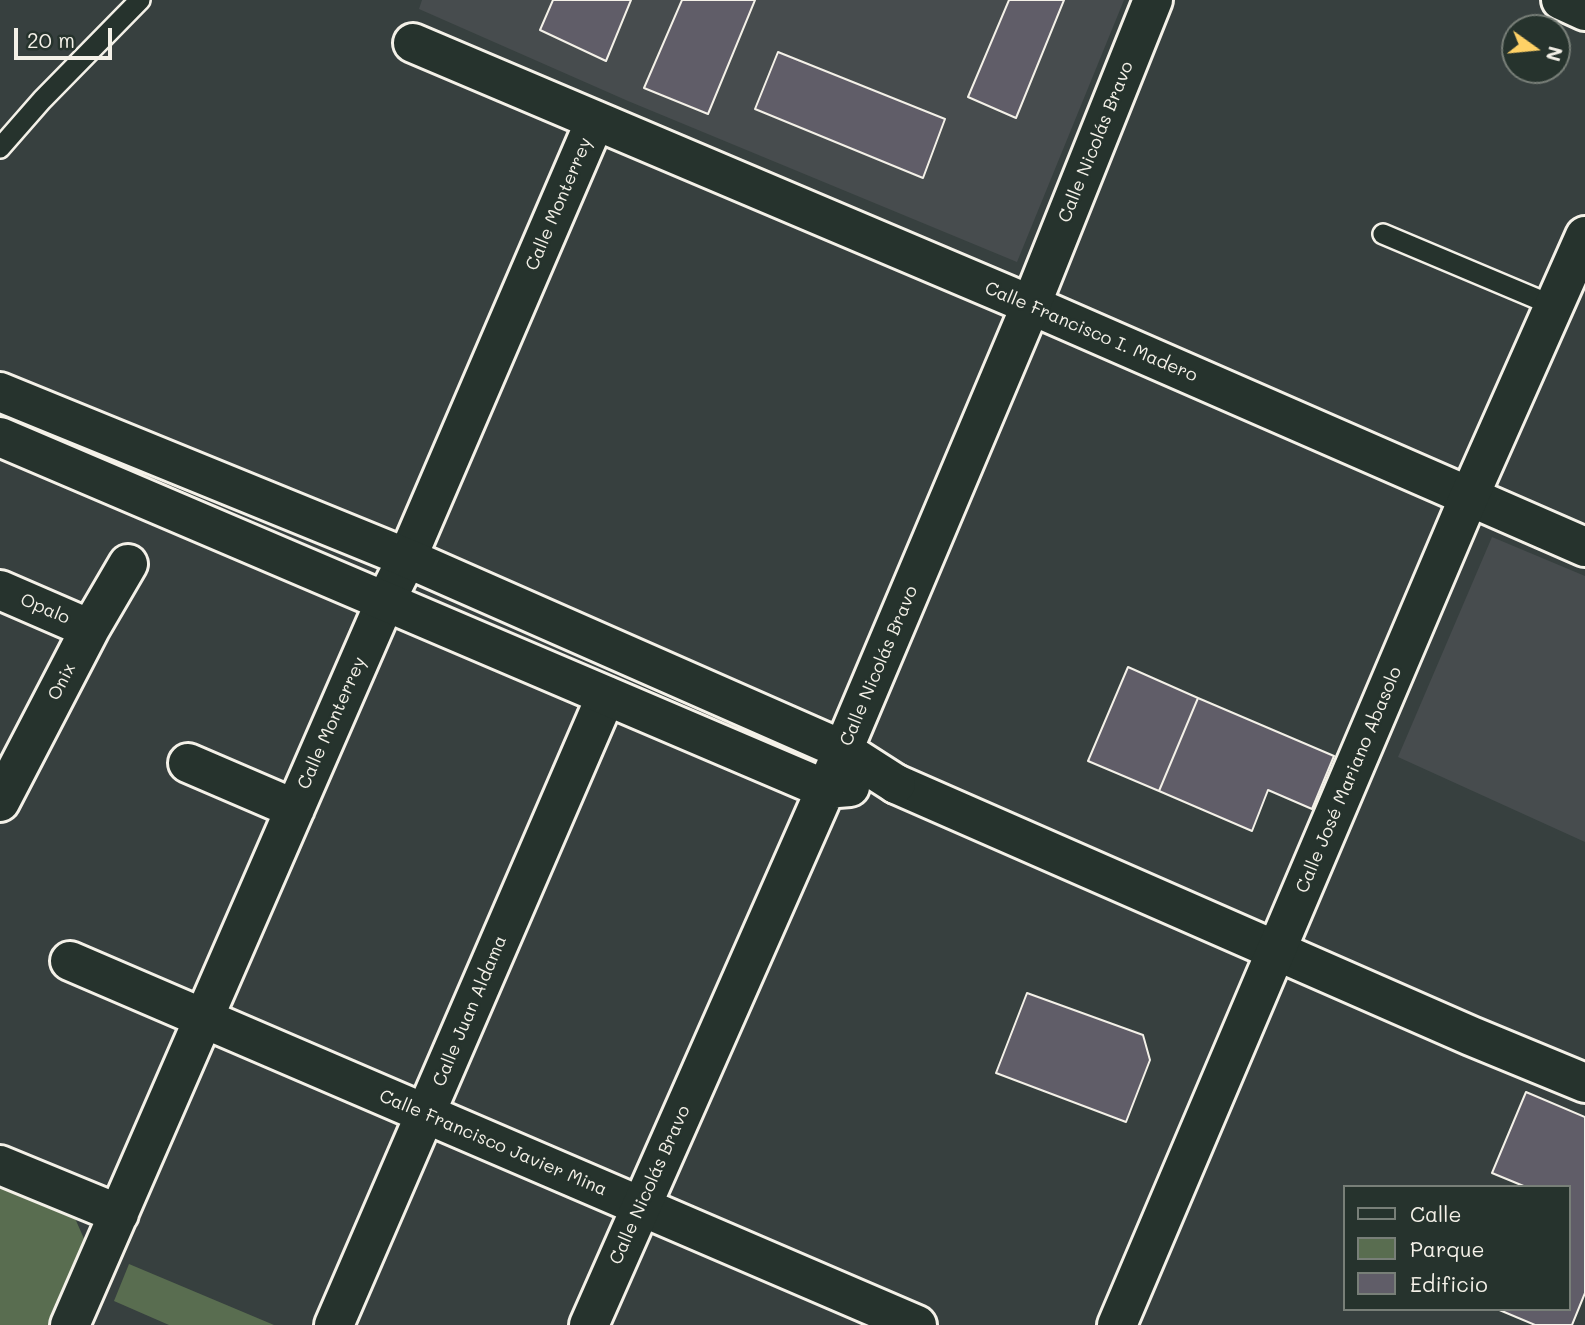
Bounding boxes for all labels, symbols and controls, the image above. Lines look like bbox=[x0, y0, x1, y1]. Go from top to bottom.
scale bar bbox=[18, 14, 116, 58]
north arrow bbox=[1501, 14, 1571, 84]
text: 20 m bbox=[27, 26, 75, 53]
text: N bbox=[1541, 44, 1569, 64]
street label: Calle Nicolás Bravo bbox=[1054, 58, 1138, 226]
street label: Calle Monterrey bbox=[521, 134, 597, 274]
street label: Calle Francisco I. Madero bbox=[981, 277, 1201, 387]
street label: Calle Nicolás Bravo bbox=[835, 583, 923, 749]
street label: Opalo bbox=[17, 589, 73, 629]
street label: Calle Monterrey bbox=[293, 653, 371, 793]
street label: Onix bbox=[44, 660, 80, 704]
street label: Calle José Mariano Abasolo bbox=[1291, 664, 1407, 896]
street label: Calle Juan Aldama bbox=[428, 932, 512, 1090]
street label: Calle Francisco Javier Mina bbox=[376, 1085, 610, 1201]
street label: Calle Nicolás Bravo bbox=[605, 1102, 695, 1268]
legend bbox=[1344, 1185, 1571, 1311]
text: Calle bbox=[1410, 1200, 1462, 1227]
text: Parque bbox=[1410, 1235, 1484, 1262]
text: Edificio bbox=[1410, 1270, 1488, 1297]

